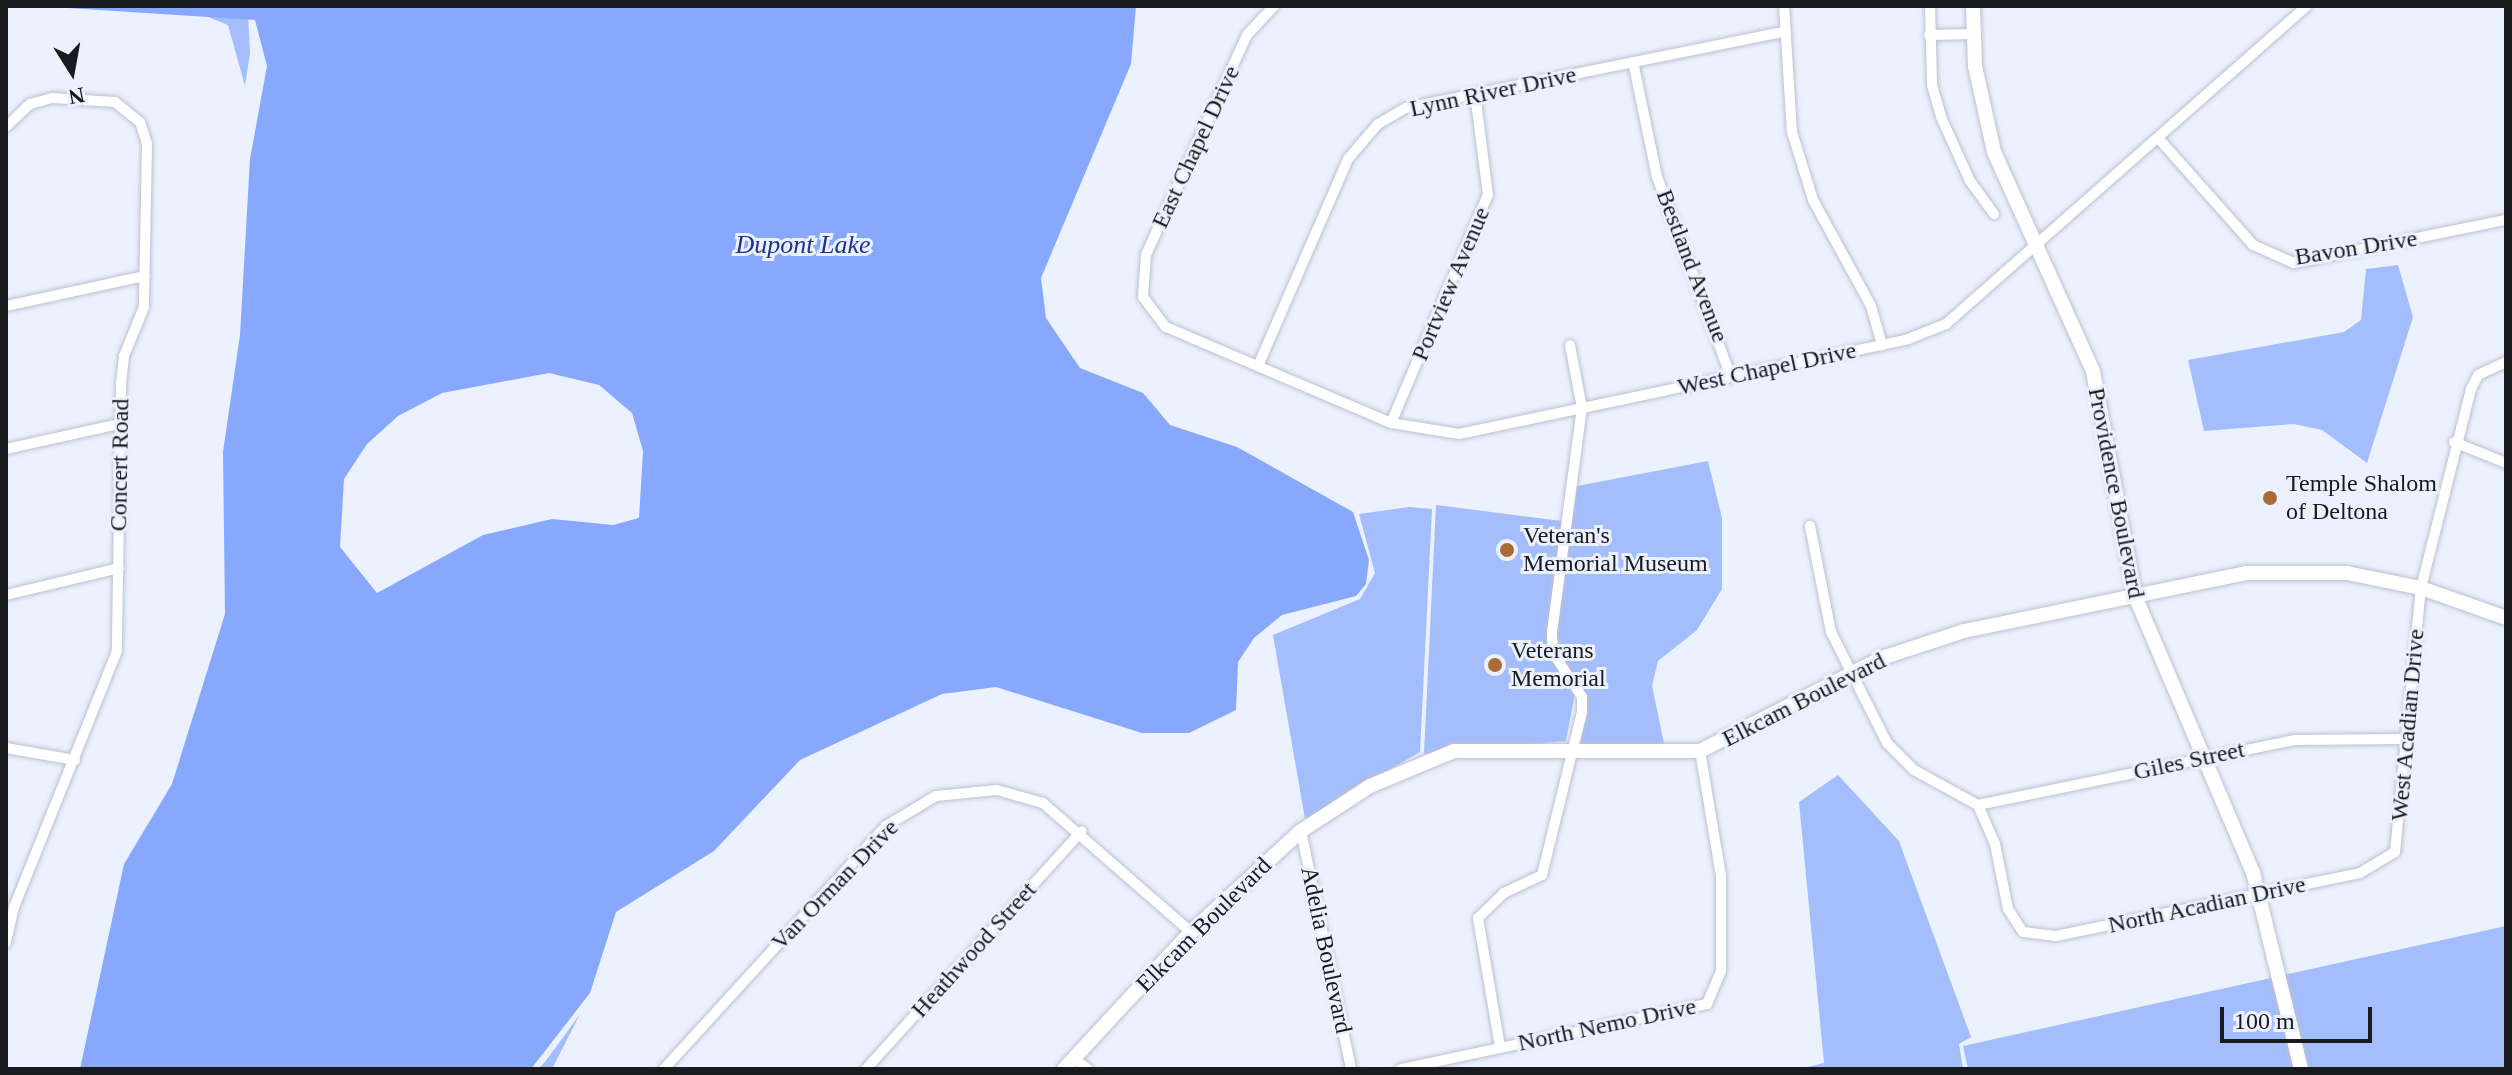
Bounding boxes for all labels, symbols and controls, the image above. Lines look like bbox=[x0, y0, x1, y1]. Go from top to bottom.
north arrow bbox=[32, 32, 112, 112]
street label: Lynn River Drive bbox=[1407, 60, 1579, 124]
street label: East Chapel Drive bbox=[1146, 61, 1246, 233]
text: N bbox=[66, 82, 87, 110]
street label: Bestland Avenue bbox=[1649, 185, 1735, 347]
street label: Portview Avenue bbox=[1405, 202, 1497, 366]
street label: Bavon Drive bbox=[2293, 224, 2419, 272]
water label: Dupont Lake bbox=[735, 229, 871, 261]
street label: West Chapel Drive bbox=[1675, 336, 1859, 402]
street label: Providence Boulevard bbox=[2081, 385, 2151, 601]
street label: Concert Road bbox=[104, 398, 136, 532]
place label: Temple Shalom of Deltona bbox=[2286, 470, 2437, 526]
marker: Temple Shalom of Deltona bbox=[2261, 489, 2279, 507]
place label: Veteran's Memorial Museum bbox=[1523, 522, 1708, 578]
marker: Veteran's Memorial Museum bbox=[1498, 541, 1516, 559]
street label: West Acadian Drive bbox=[2385, 627, 2431, 823]
place label: Veterans Memorial bbox=[1511, 637, 1606, 693]
street label: Elkcam Boulevard bbox=[1718, 646, 1890, 754]
marker: Veterans Memorial bbox=[1486, 656, 1504, 674]
street label: Giles Street bbox=[2131, 735, 2247, 787]
street label: Van Orman Drive bbox=[765, 814, 905, 956]
street label: Elkcam Boulevard bbox=[1130, 851, 1278, 999]
street label: Adelia Boulevard bbox=[1294, 864, 1358, 1036]
street label: North Acadian Drive bbox=[2105, 870, 2309, 940]
street label: Heathwood Street bbox=[906, 876, 1042, 1024]
scale bar bbox=[2224, 991, 2376, 1041]
street label: North Nemo Drive bbox=[1515, 992, 1699, 1058]
text: 100 m bbox=[2234, 1008, 2295, 1034]

